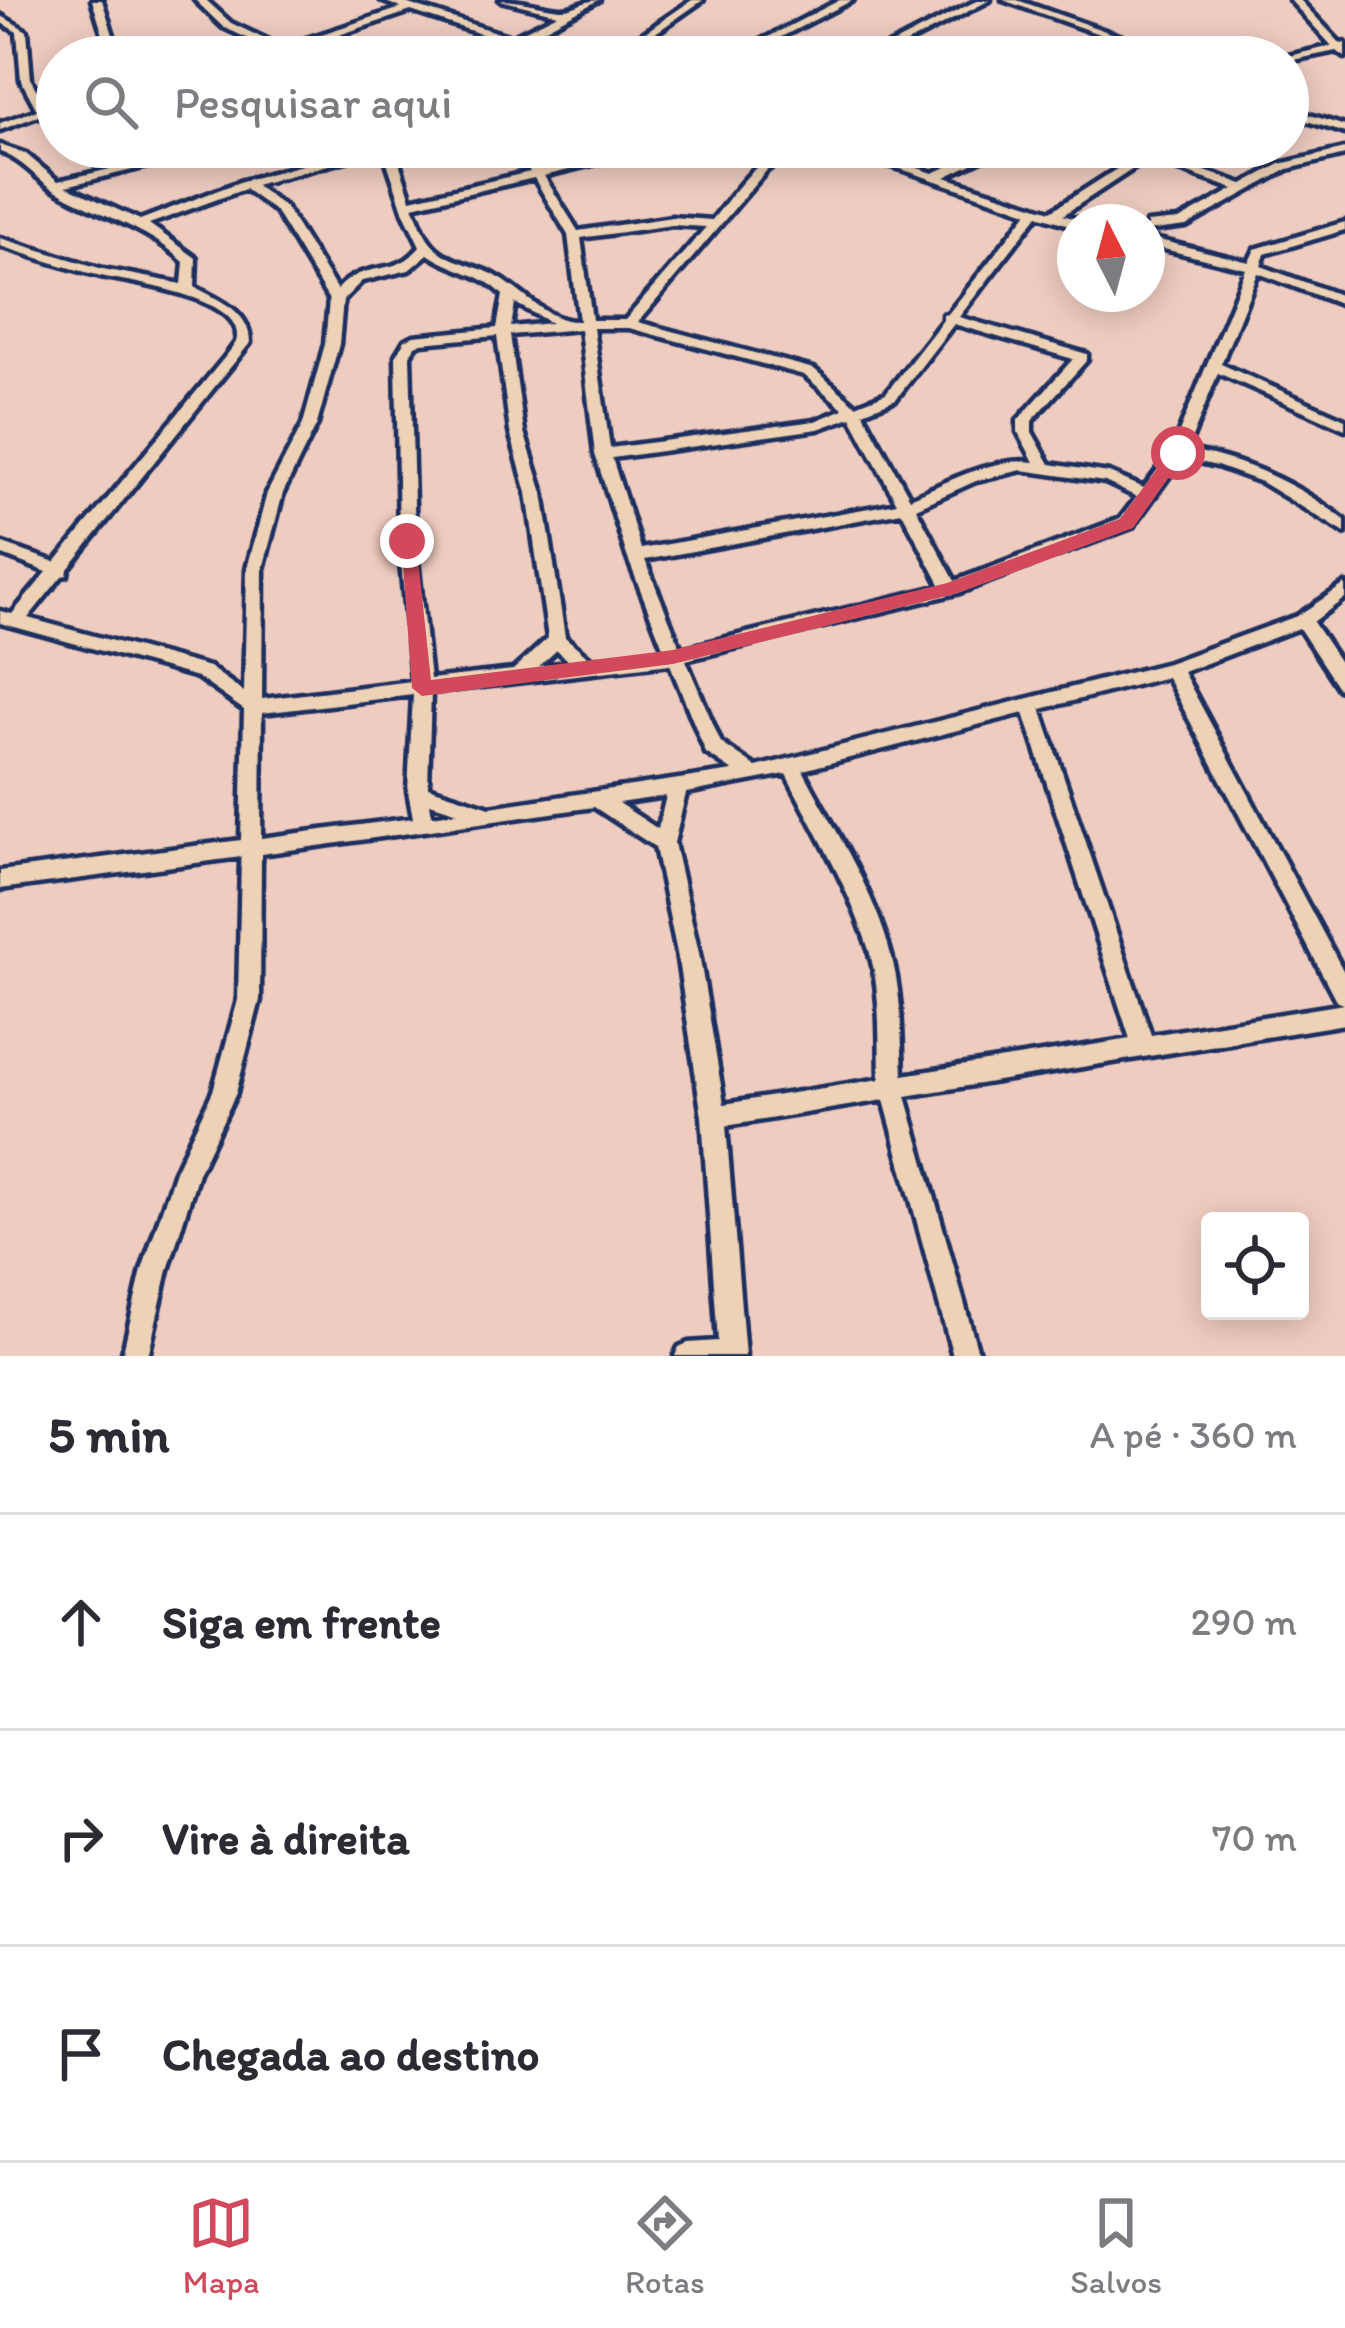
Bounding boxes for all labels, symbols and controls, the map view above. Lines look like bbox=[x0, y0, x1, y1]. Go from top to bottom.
search box bbox=[36, 36, 1309, 168]
icon: search bbox=[78, 69, 144, 135]
text: Pesquisar aqui bbox=[174, 75, 452, 129]
north arrow bbox=[1057, 204, 1165, 312]
route start bbox=[1151, 426, 1205, 480]
route end bbox=[380, 514, 434, 568]
map controls bbox=[1201, 1212, 1309, 1320]
button: locate bbox=[1201, 1212, 1309, 1320]
text: 5 min bbox=[48, 1404, 169, 1465]
text: A pé · 360 m bbox=[1090, 1411, 1297, 1458]
icon: ahead bbox=[48, 1589, 114, 1655]
text: Siga em frente bbox=[162, 1595, 441, 1649]
text: 290 m bbox=[1190, 1598, 1297, 1645]
icon: right bbox=[48, 1805, 114, 1871]
text: Vire à direita bbox=[162, 1811, 410, 1865]
text: 70 m bbox=[1212, 1814, 1297, 1861]
icon: arrive bbox=[48, 2021, 114, 2087]
text: Chegada ao destino bbox=[162, 2027, 539, 2081]
tab: Mapa bbox=[183, 2190, 260, 2301]
tab: Rotas bbox=[625, 2190, 705, 2301]
tab: Salvos bbox=[1070, 2190, 1162, 2301]

